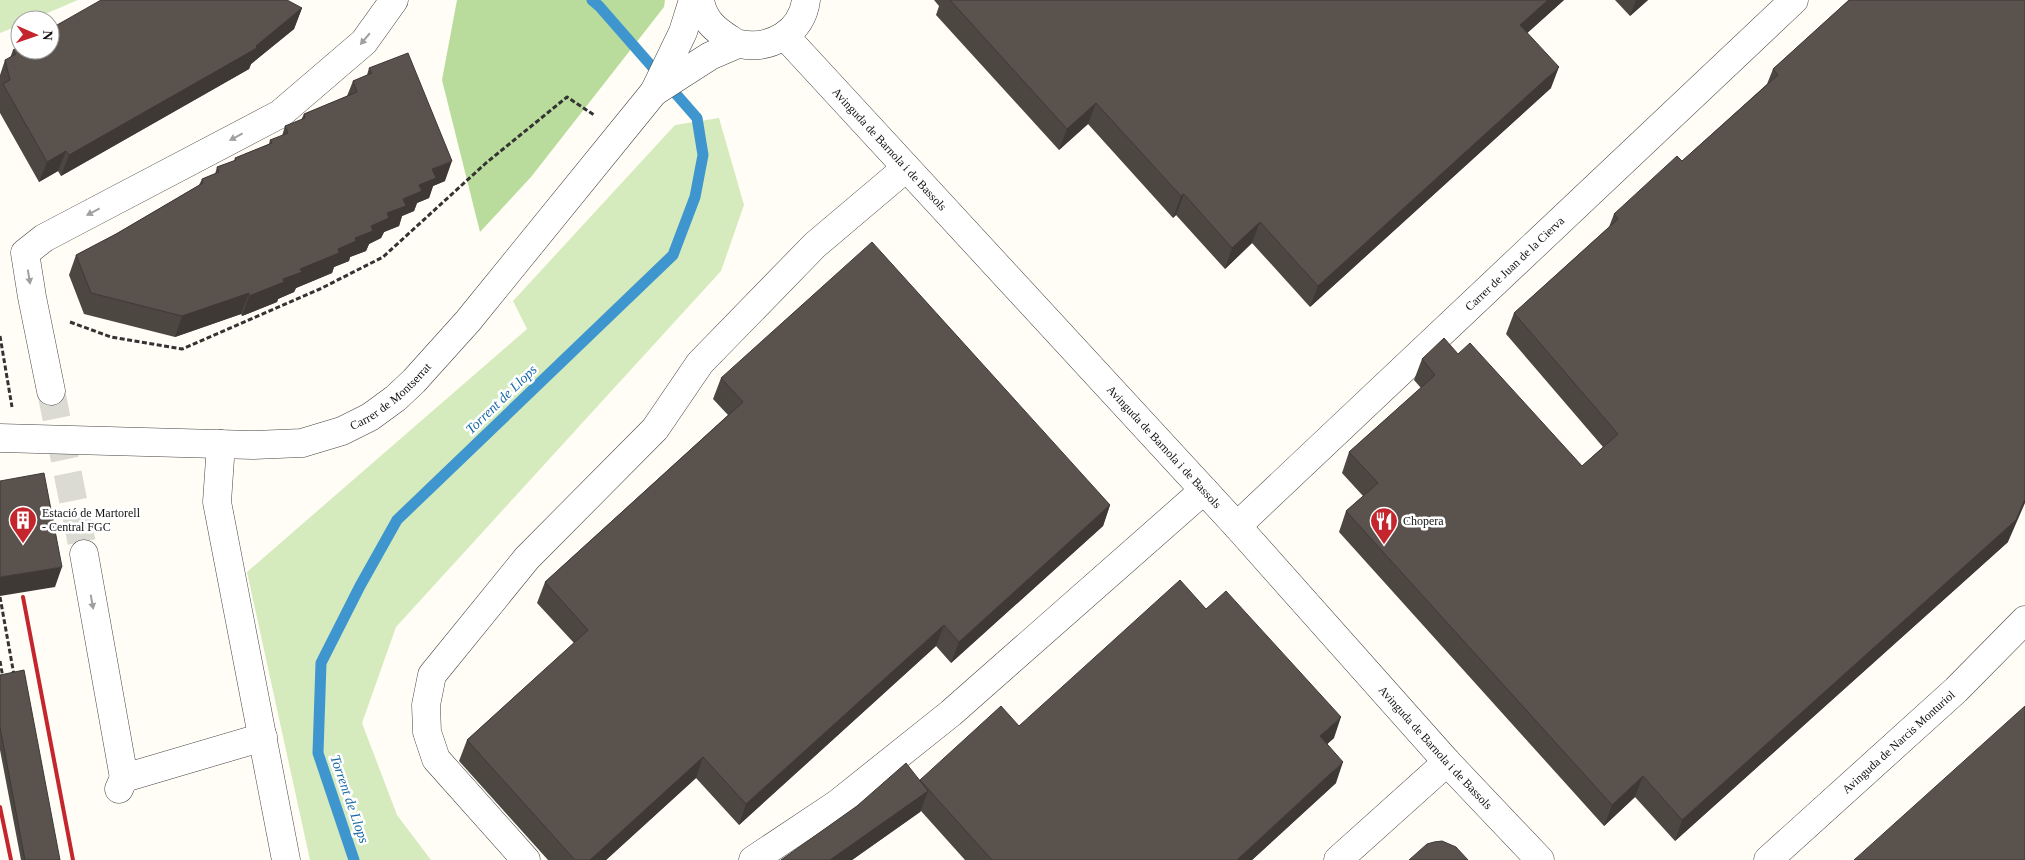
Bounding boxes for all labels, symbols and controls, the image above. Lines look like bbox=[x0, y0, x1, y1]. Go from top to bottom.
north arrow bbox=[10, 10, 60, 60]
text: N bbox=[40, 30, 55, 41]
one-way arrow bbox=[360, 33, 371, 45]
street label: Avinguda de Barnola i de Bassols bbox=[829, 85, 950, 214]
one-way arrow bbox=[229, 133, 244, 141]
one-way arrow bbox=[85, 208, 100, 216]
street label: Carrer de Juan de la Cierva bbox=[1462, 213, 1568, 314]
one-way arrow bbox=[26, 270, 34, 286]
street label: Carrer de Montserrat bbox=[348, 359, 434, 433]
water label: Torrent de Llops bbox=[463, 362, 540, 437]
street label: Avinguda de Barnola i de Bassols bbox=[1104, 383, 1224, 511]
building icon: Estació de Martorell - Central FGC bbox=[8, 505, 38, 544]
place label: Estació de Martorell - Central FGC bbox=[42, 506, 141, 534]
restaurant icon: Chopera bbox=[1369, 506, 1399, 545]
place label: Chopera bbox=[1403, 514, 1444, 528]
one-way arrow bbox=[89, 595, 97, 611]
street label: Avinguda de Barnola i de Bassols bbox=[1376, 683, 1495, 812]
street label: Avinguda de Narcis Monturiol bbox=[1839, 687, 1958, 796]
water label: Torrent de Llops bbox=[327, 753, 372, 846]

